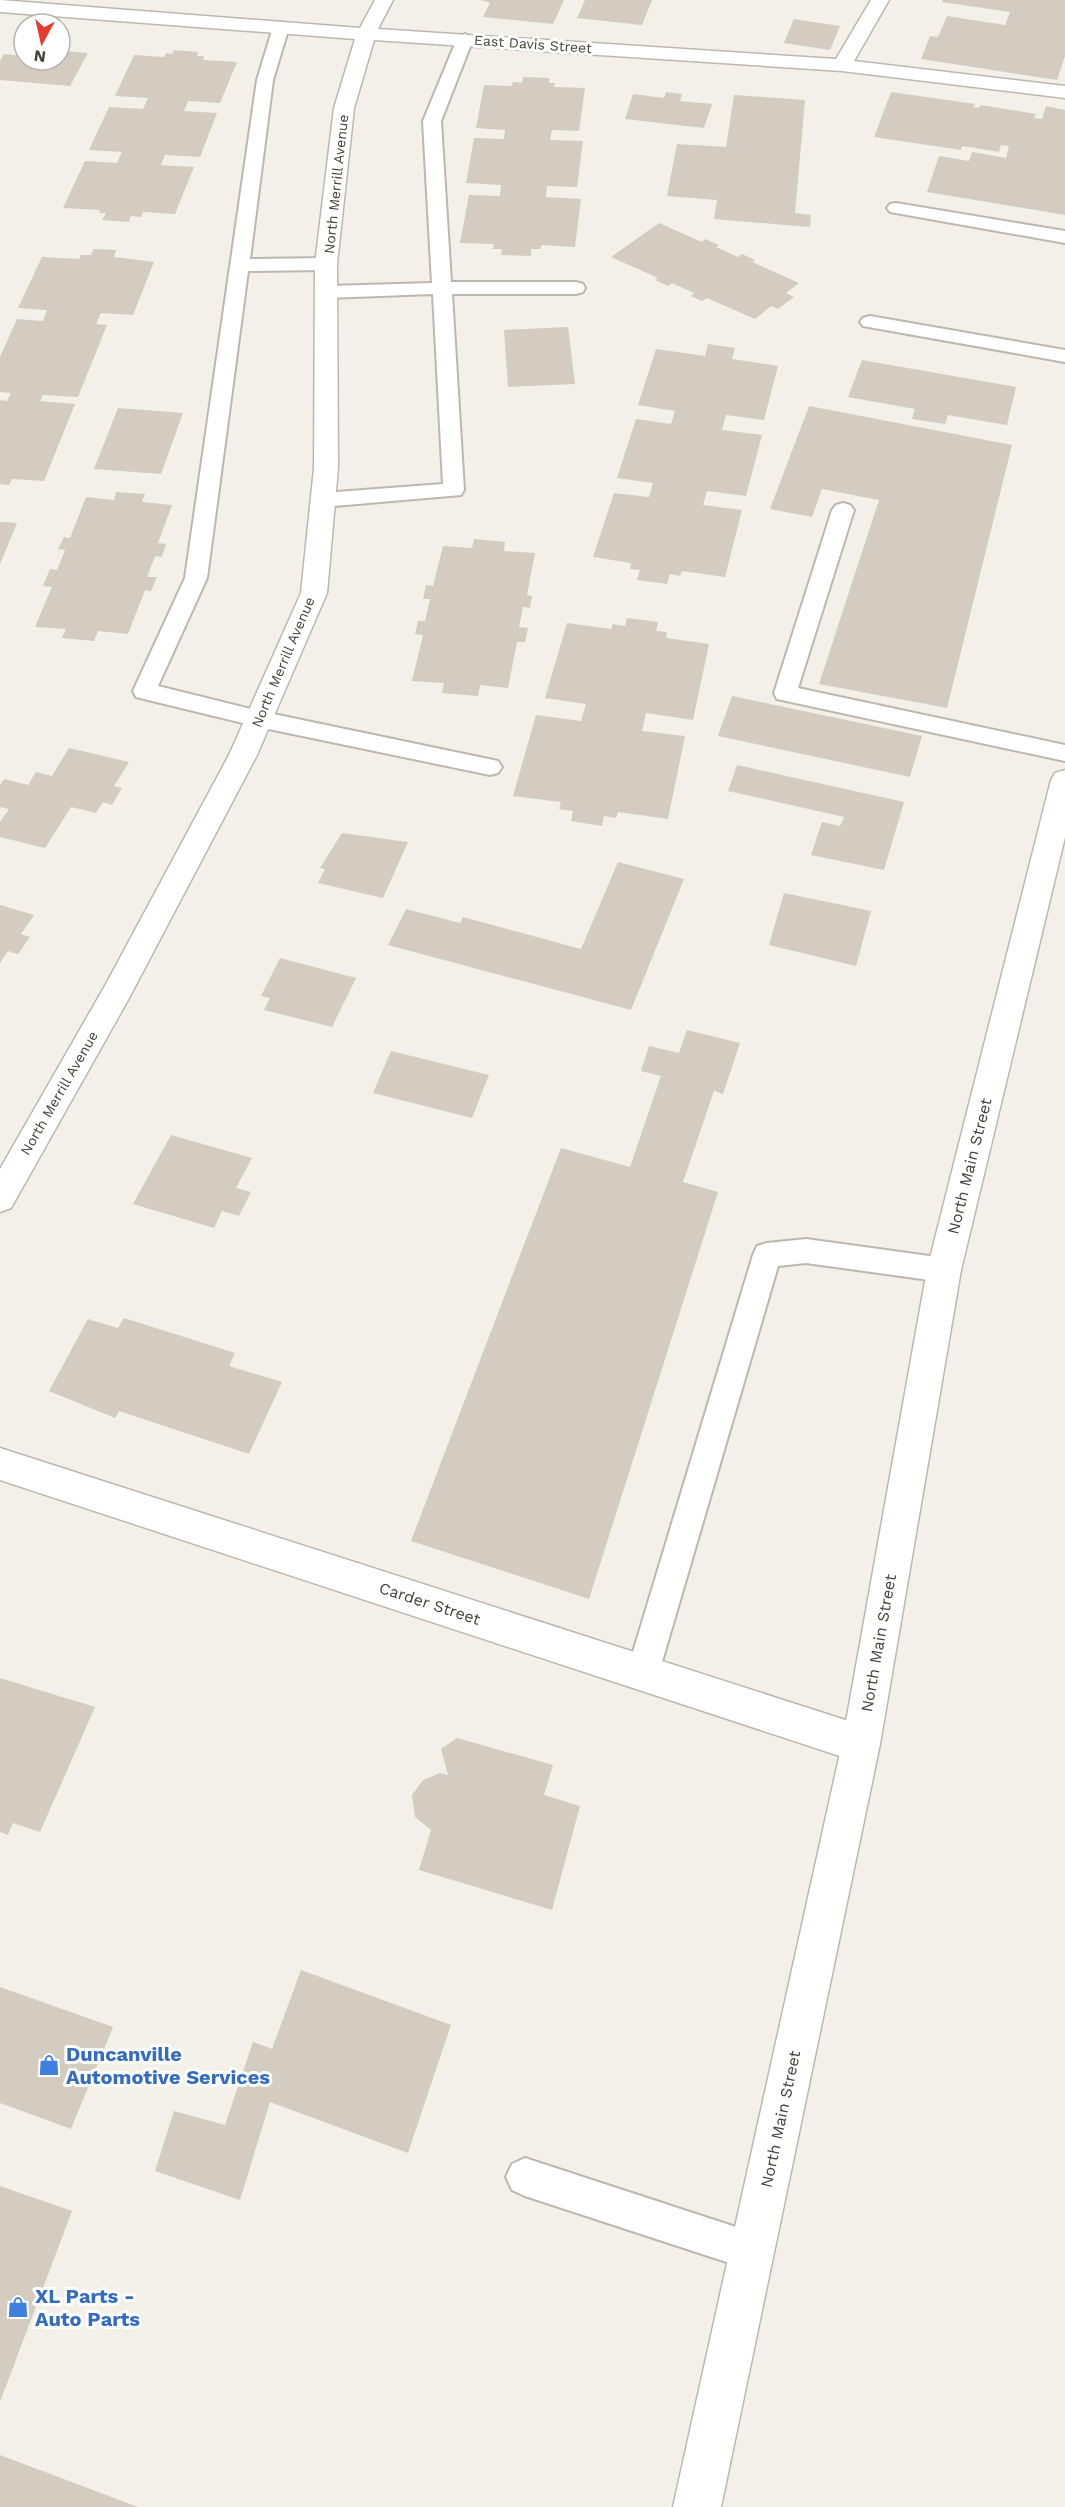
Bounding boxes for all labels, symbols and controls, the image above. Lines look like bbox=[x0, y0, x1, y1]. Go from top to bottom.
north arrow bbox=[12, 12, 72, 72]
street label: East Davis Street bbox=[474, 32, 593, 56]
text: N bbox=[33, 46, 47, 67]
street label: North Merrill Avenue bbox=[321, 114, 351, 254]
street label: North Merrill Avenue bbox=[248, 594, 318, 730]
street label: North Merrill Avenue bbox=[17, 1028, 101, 1158]
street label: North Main Street bbox=[943, 1096, 996, 1236]
street label: North Main Street bbox=[857, 1572, 900, 1714]
street label: Carder Street bbox=[377, 1578, 483, 1629]
place label: Duncanville Automotive Services bbox=[66, 2042, 270, 2089]
street label: North Main Street bbox=[757, 2049, 804, 2189]
shop icon: Duncanville Automotive Services bbox=[37, 2053, 61, 2077]
place label: XL Parts - Auto Parts bbox=[35, 2284, 140, 2331]
shop icon: XL Parts - Auto Parts bbox=[6, 2295, 30, 2319]

